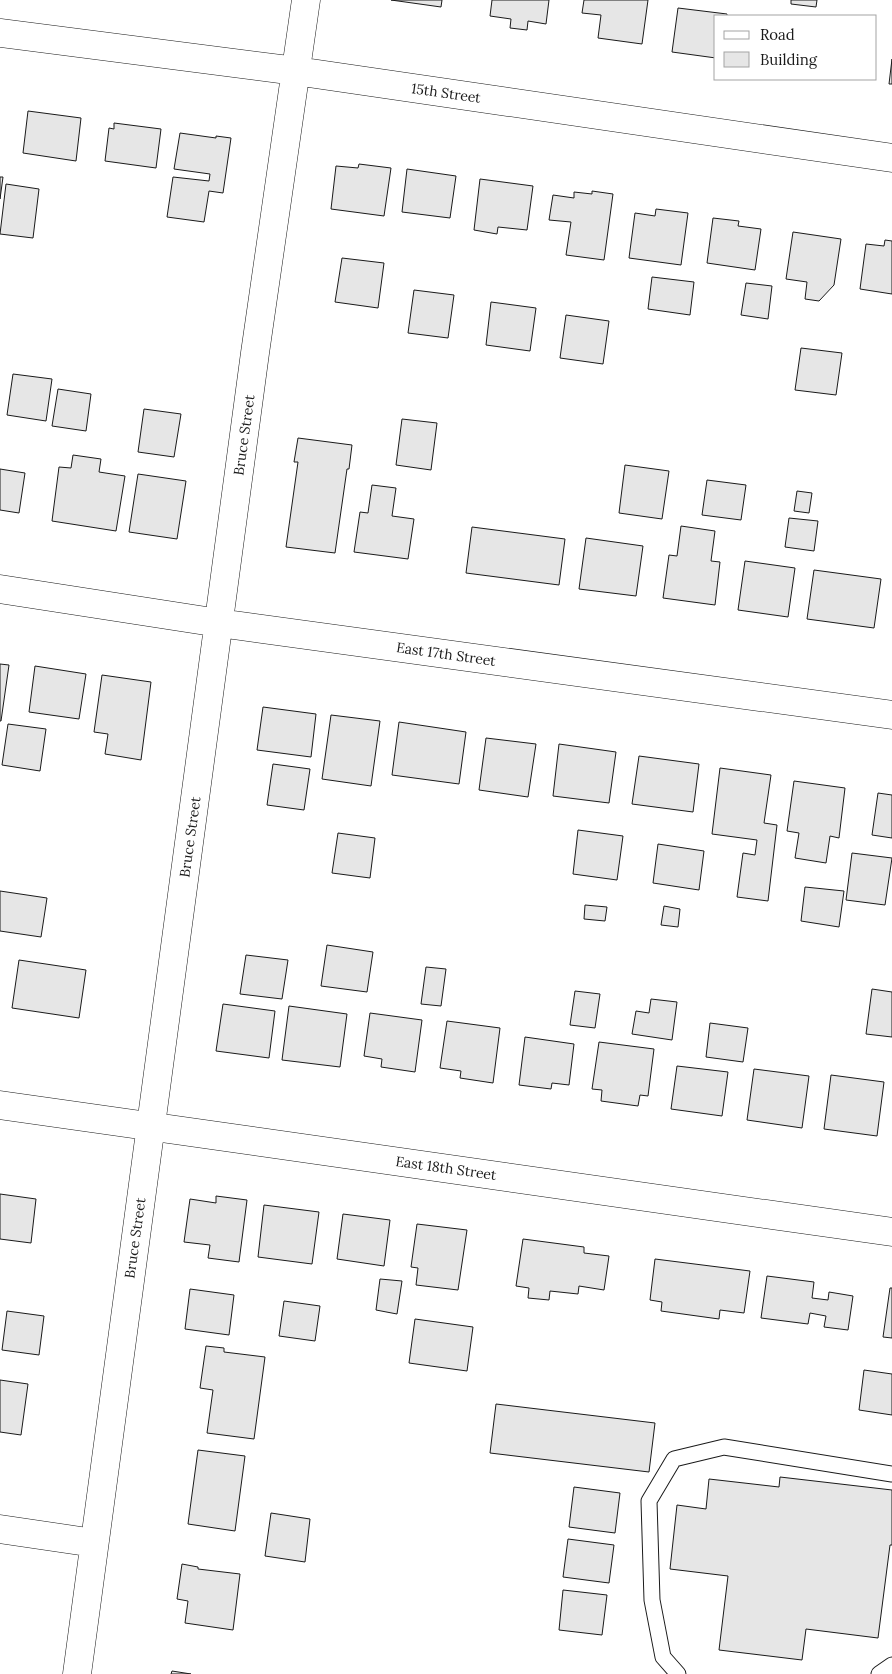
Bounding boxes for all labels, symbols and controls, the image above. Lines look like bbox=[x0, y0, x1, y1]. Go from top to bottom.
legend bbox=[714, 15, 877, 80]
text: Road bbox=[760, 25, 795, 44]
text: Building bbox=[760, 50, 818, 69]
street label: 15th Street bbox=[410, 79, 482, 107]
street label: Bruce Street bbox=[229, 393, 259, 477]
street label: East 17th Street bbox=[395, 638, 497, 670]
street label: Bruce Street bbox=[175, 795, 205, 879]
street label: East 18th Street bbox=[394, 1152, 498, 1184]
street label: Bruce Street bbox=[120, 1196, 150, 1280]

